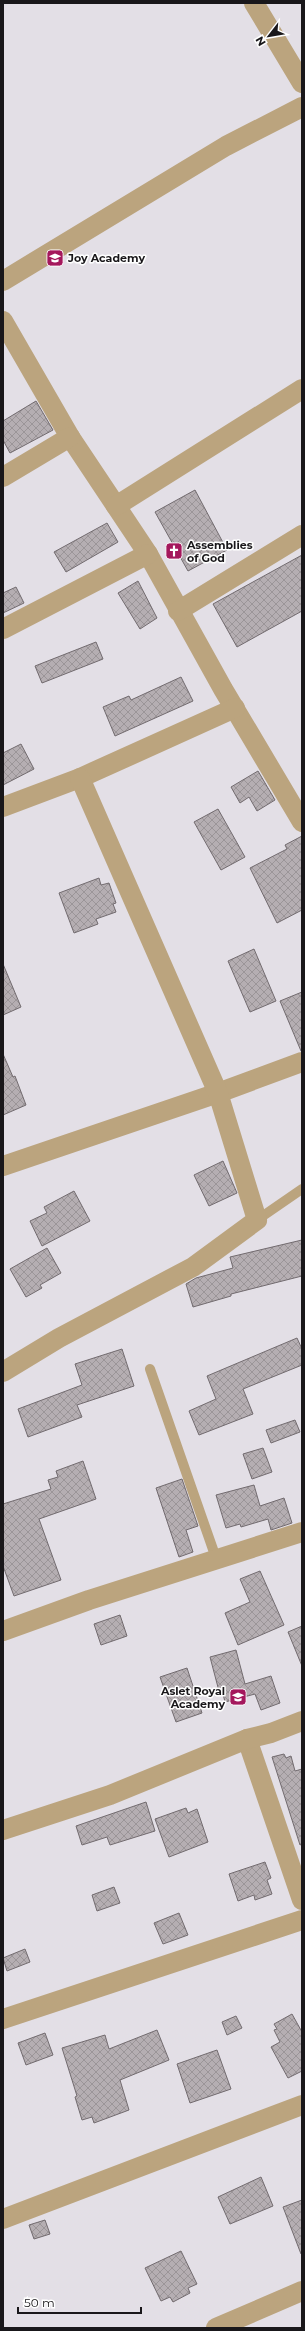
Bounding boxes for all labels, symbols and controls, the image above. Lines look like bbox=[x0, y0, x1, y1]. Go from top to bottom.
north arrow bbox=[249, 16, 289, 56]
text: N bbox=[252, 34, 269, 49]
school or university icon: Joy Academy bbox=[45, 248, 65, 268]
place label: Joy Academy bbox=[67, 251, 145, 265]
place label: Assemblies of God bbox=[186, 538, 253, 565]
church icon: Assemblies of God bbox=[164, 541, 184, 561]
place label: Aslet Royal Academy bbox=[160, 1684, 225, 1711]
school or university icon: Aslet Royal Academy bbox=[228, 1687, 248, 1707]
scale bar bbox=[18, 2289, 141, 2315]
text: 50 m bbox=[24, 2295, 55, 2310]

